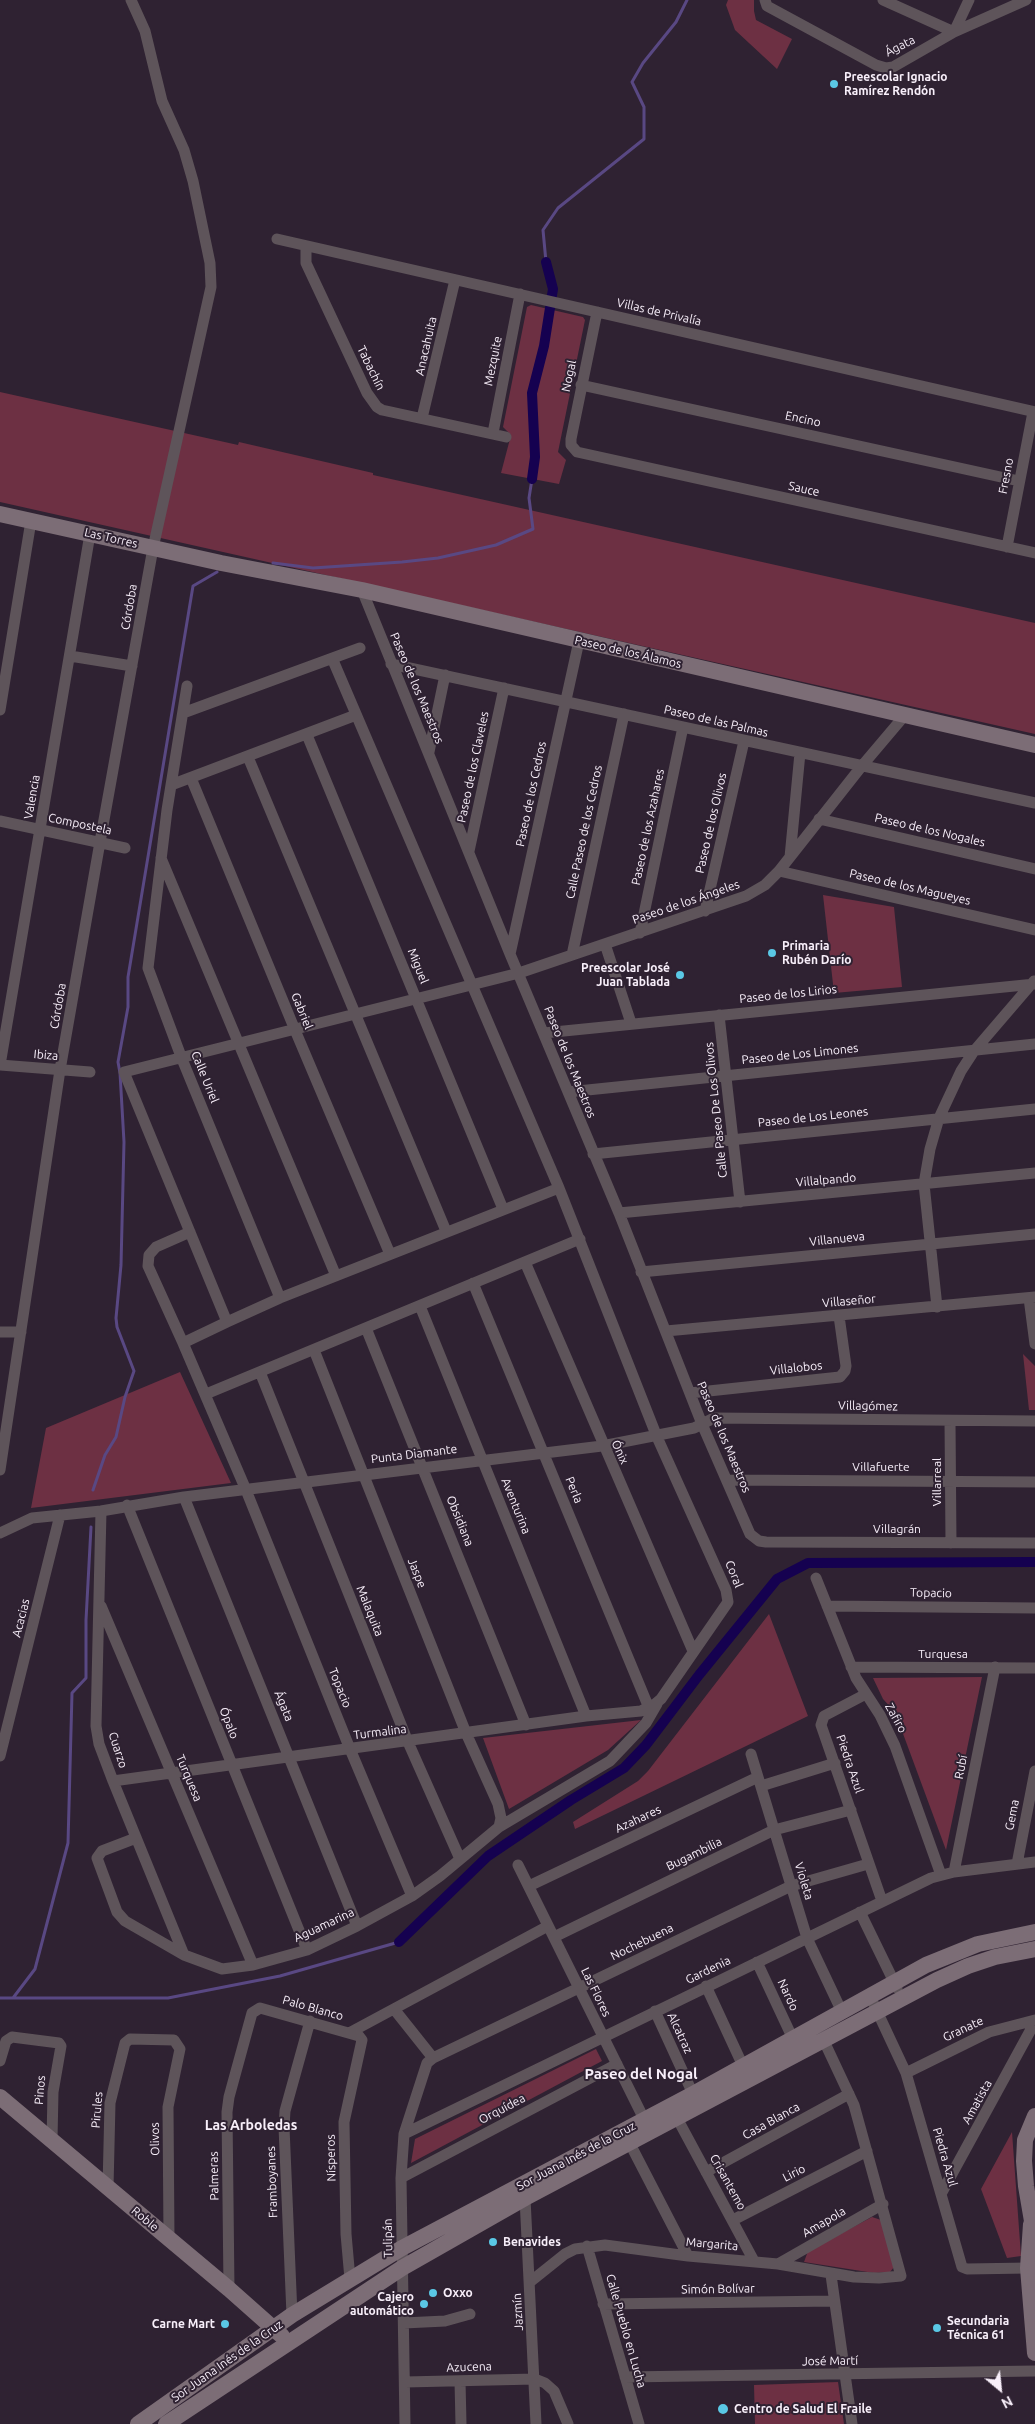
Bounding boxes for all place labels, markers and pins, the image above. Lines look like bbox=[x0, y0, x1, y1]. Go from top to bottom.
place label: Preescolar Ignacio Ramírez Rendón bbox=[844, 70, 948, 98]
marker: Preescolar Ignacio Ramírez Rendón bbox=[828, 78, 840, 90]
place label: Primaria Rubén Darío bbox=[782, 939, 852, 967]
marker: Primaria Rubén Darío bbox=[766, 947, 778, 959]
place label: Preescolar José Juan Tablada bbox=[581, 961, 670, 989]
marker: Preescolar José Juan Tablada bbox=[674, 969, 686, 981]
place label: Benavides bbox=[503, 2235, 561, 2249]
marker: Benavides bbox=[487, 2236, 499, 2248]
place label: Oxxo bbox=[443, 2286, 473, 2300]
marker: Oxxo bbox=[427, 2287, 439, 2299]
place label: Cajero automático bbox=[350, 2290, 414, 2318]
marker: Cajero automático bbox=[418, 2298, 430, 2310]
place label: Secundaria Técnica 61 bbox=[947, 2314, 1009, 2342]
place label: Carne Mart bbox=[152, 2317, 215, 2331]
marker: Carne Mart bbox=[219, 2318, 231, 2330]
marker: Secundaria Técnica 61 bbox=[931, 2322, 943, 2334]
marker: Centro de Salud El Fraile bbox=[716, 2402, 730, 2416]
place label: Centro de Salud El Fraile bbox=[734, 2402, 872, 2416]

